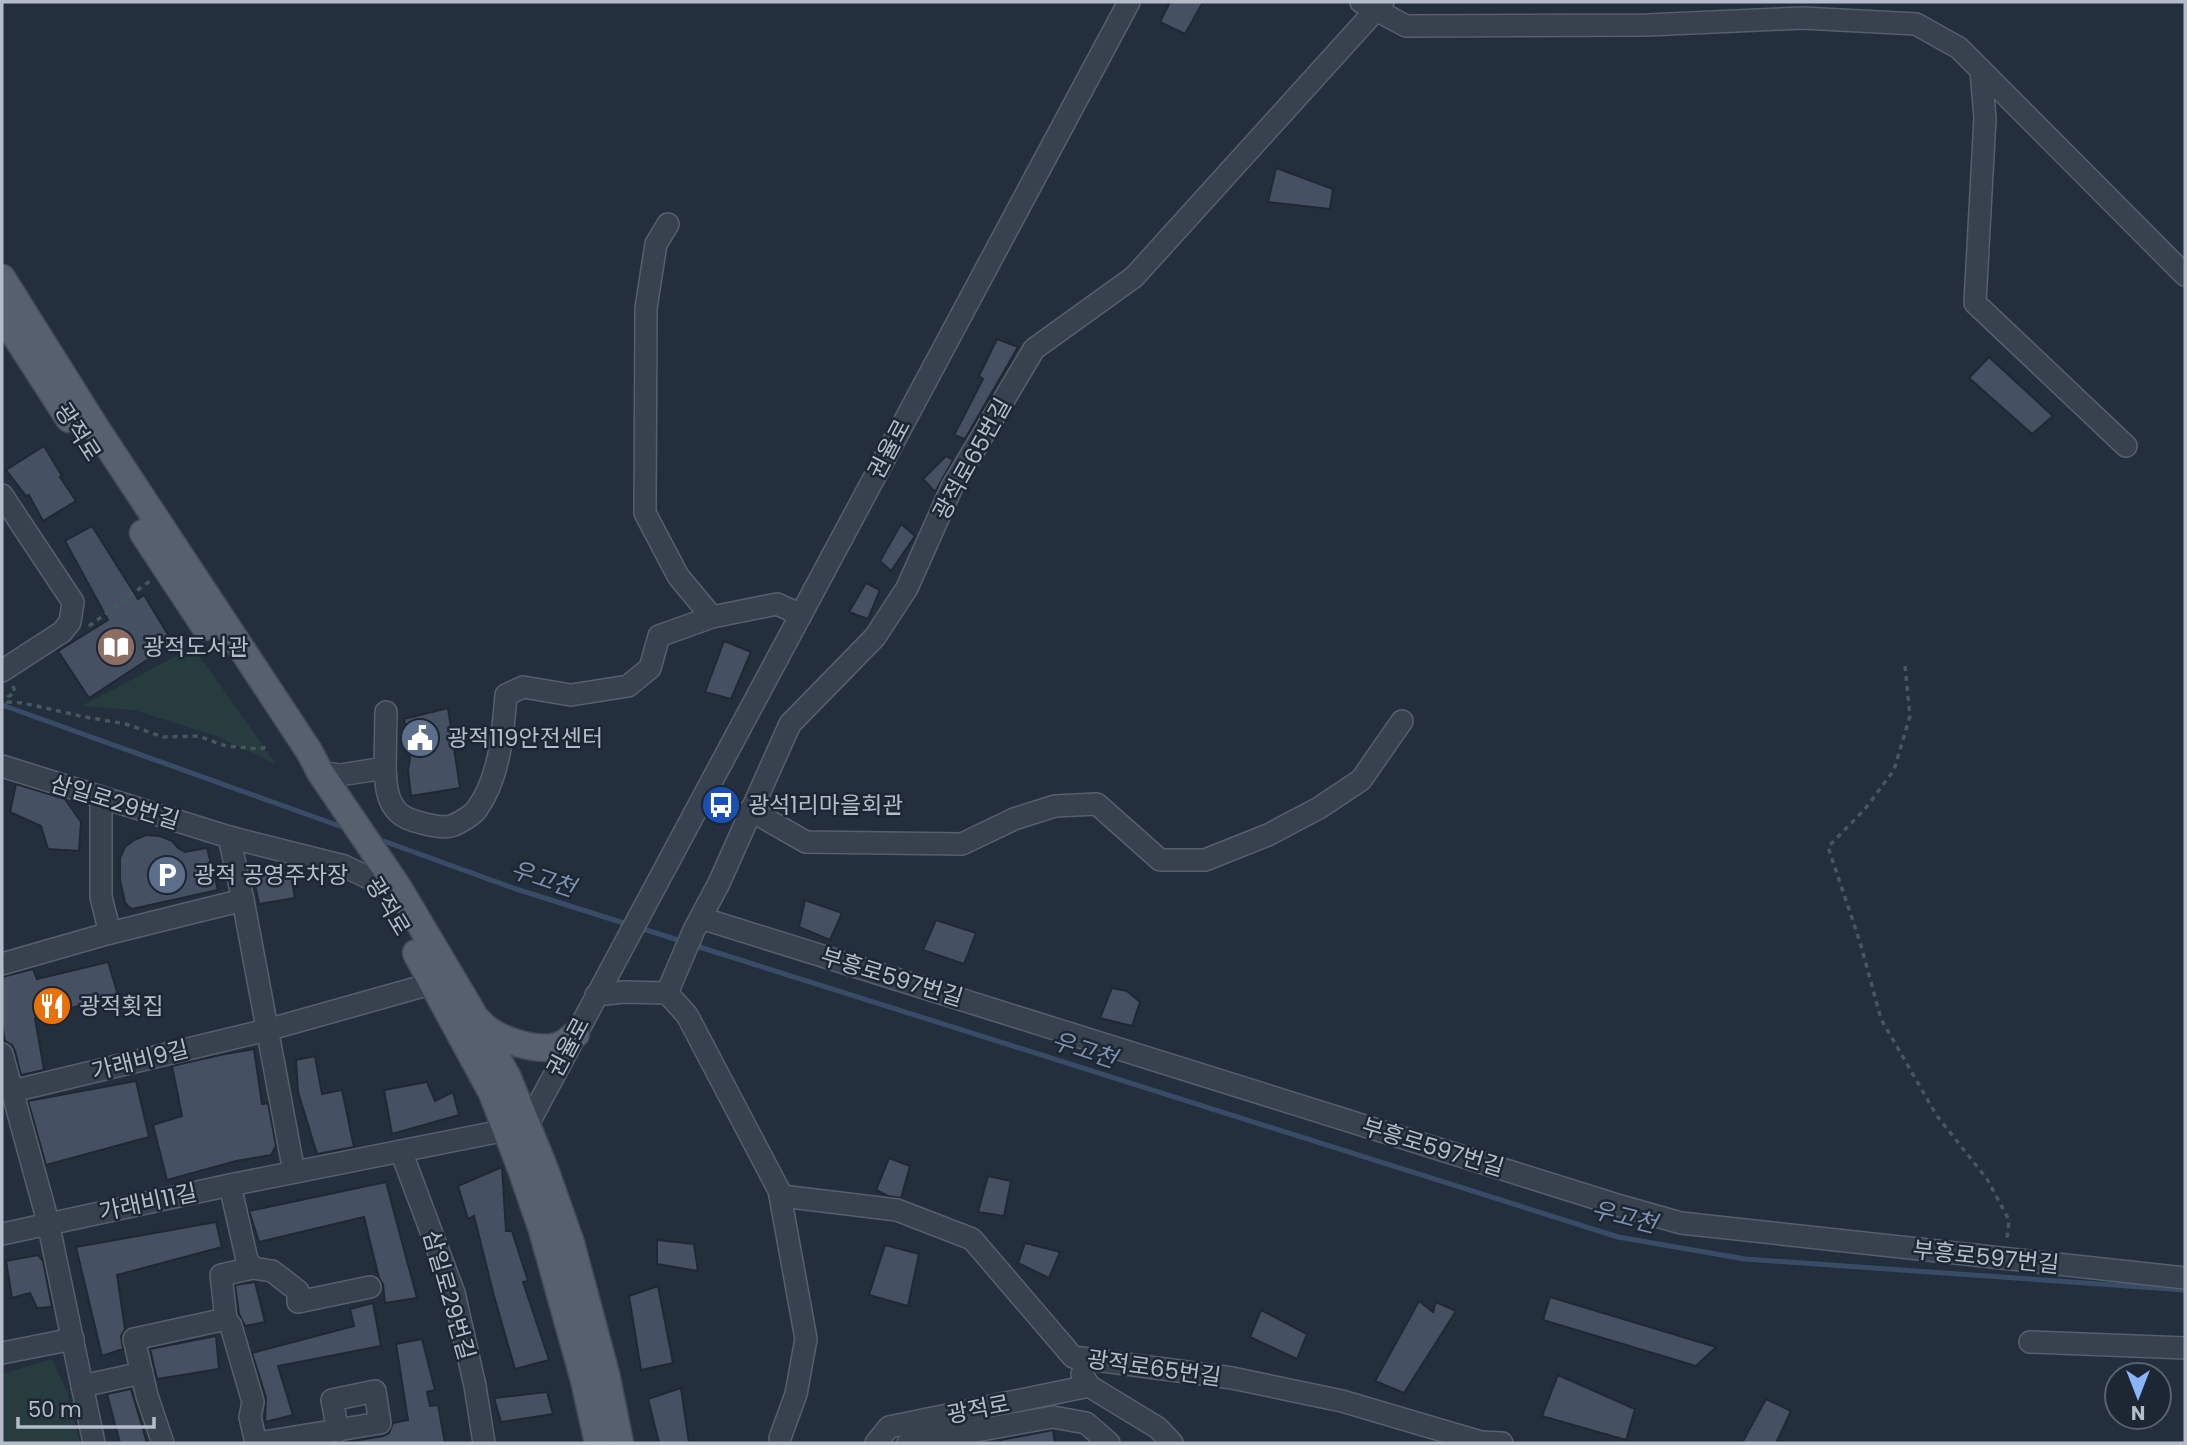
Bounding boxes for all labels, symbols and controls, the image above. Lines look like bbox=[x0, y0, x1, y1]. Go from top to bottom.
street label: 광적로65번길 bbox=[925, 392, 1019, 526]
street label: 광적로 bbox=[47, 397, 109, 467]
street label: 권율로 bbox=[860, 413, 918, 485]
library icon: 광적도서관 bbox=[95, 626, 137, 668]
place label: 광적도서관 bbox=[143, 631, 249, 663]
public building icon: 광적119안전센터 bbox=[399, 717, 441, 759]
place label: 광적119안전센터 bbox=[447, 722, 603, 754]
street label: 삼일로29번길 bbox=[46, 767, 184, 837]
bus stop icon: 광석1리마을회관 bbox=[700, 784, 742, 826]
place label: 광석1리마을회관 bbox=[748, 789, 903, 821]
water label: 우고천 bbox=[507, 853, 583, 905]
parking icon: 광적 공영주차장 bbox=[146, 854, 188, 896]
place label: 광적 공영주차장 bbox=[194, 859, 348, 891]
street label: 광적로 bbox=[358, 871, 418, 941]
street label: 부흥로597번길 bbox=[817, 940, 967, 1014]
restaurant icon: 광적횟집 bbox=[31, 985, 73, 1027]
place label: 광적횟집 bbox=[79, 990, 164, 1022]
street label: 권율로 bbox=[539, 1011, 597, 1083]
water label: 우고천 bbox=[1048, 1024, 1124, 1076]
street label: 가래비9길 bbox=[88, 1032, 192, 1088]
street label: 부흥로597번길 bbox=[1358, 1110, 1508, 1184]
street label: 가래비11길 bbox=[96, 1176, 200, 1228]
water label: 우고천 bbox=[1588, 1192, 1663, 1241]
street label: 삼일로29번길 bbox=[415, 1226, 483, 1364]
street label: 부흥로597번길 bbox=[1911, 1233, 2061, 1281]
street label: 광적로65번길 bbox=[1085, 1343, 1223, 1393]
north arrow bbox=[2103, 1361, 2173, 1431]
scale bar bbox=[18, 1386, 154, 1430]
street label: 광적로 bbox=[944, 1387, 1012, 1431]
text: 50 m bbox=[28, 1395, 82, 1424]
text: N bbox=[2131, 1399, 2145, 1426]

